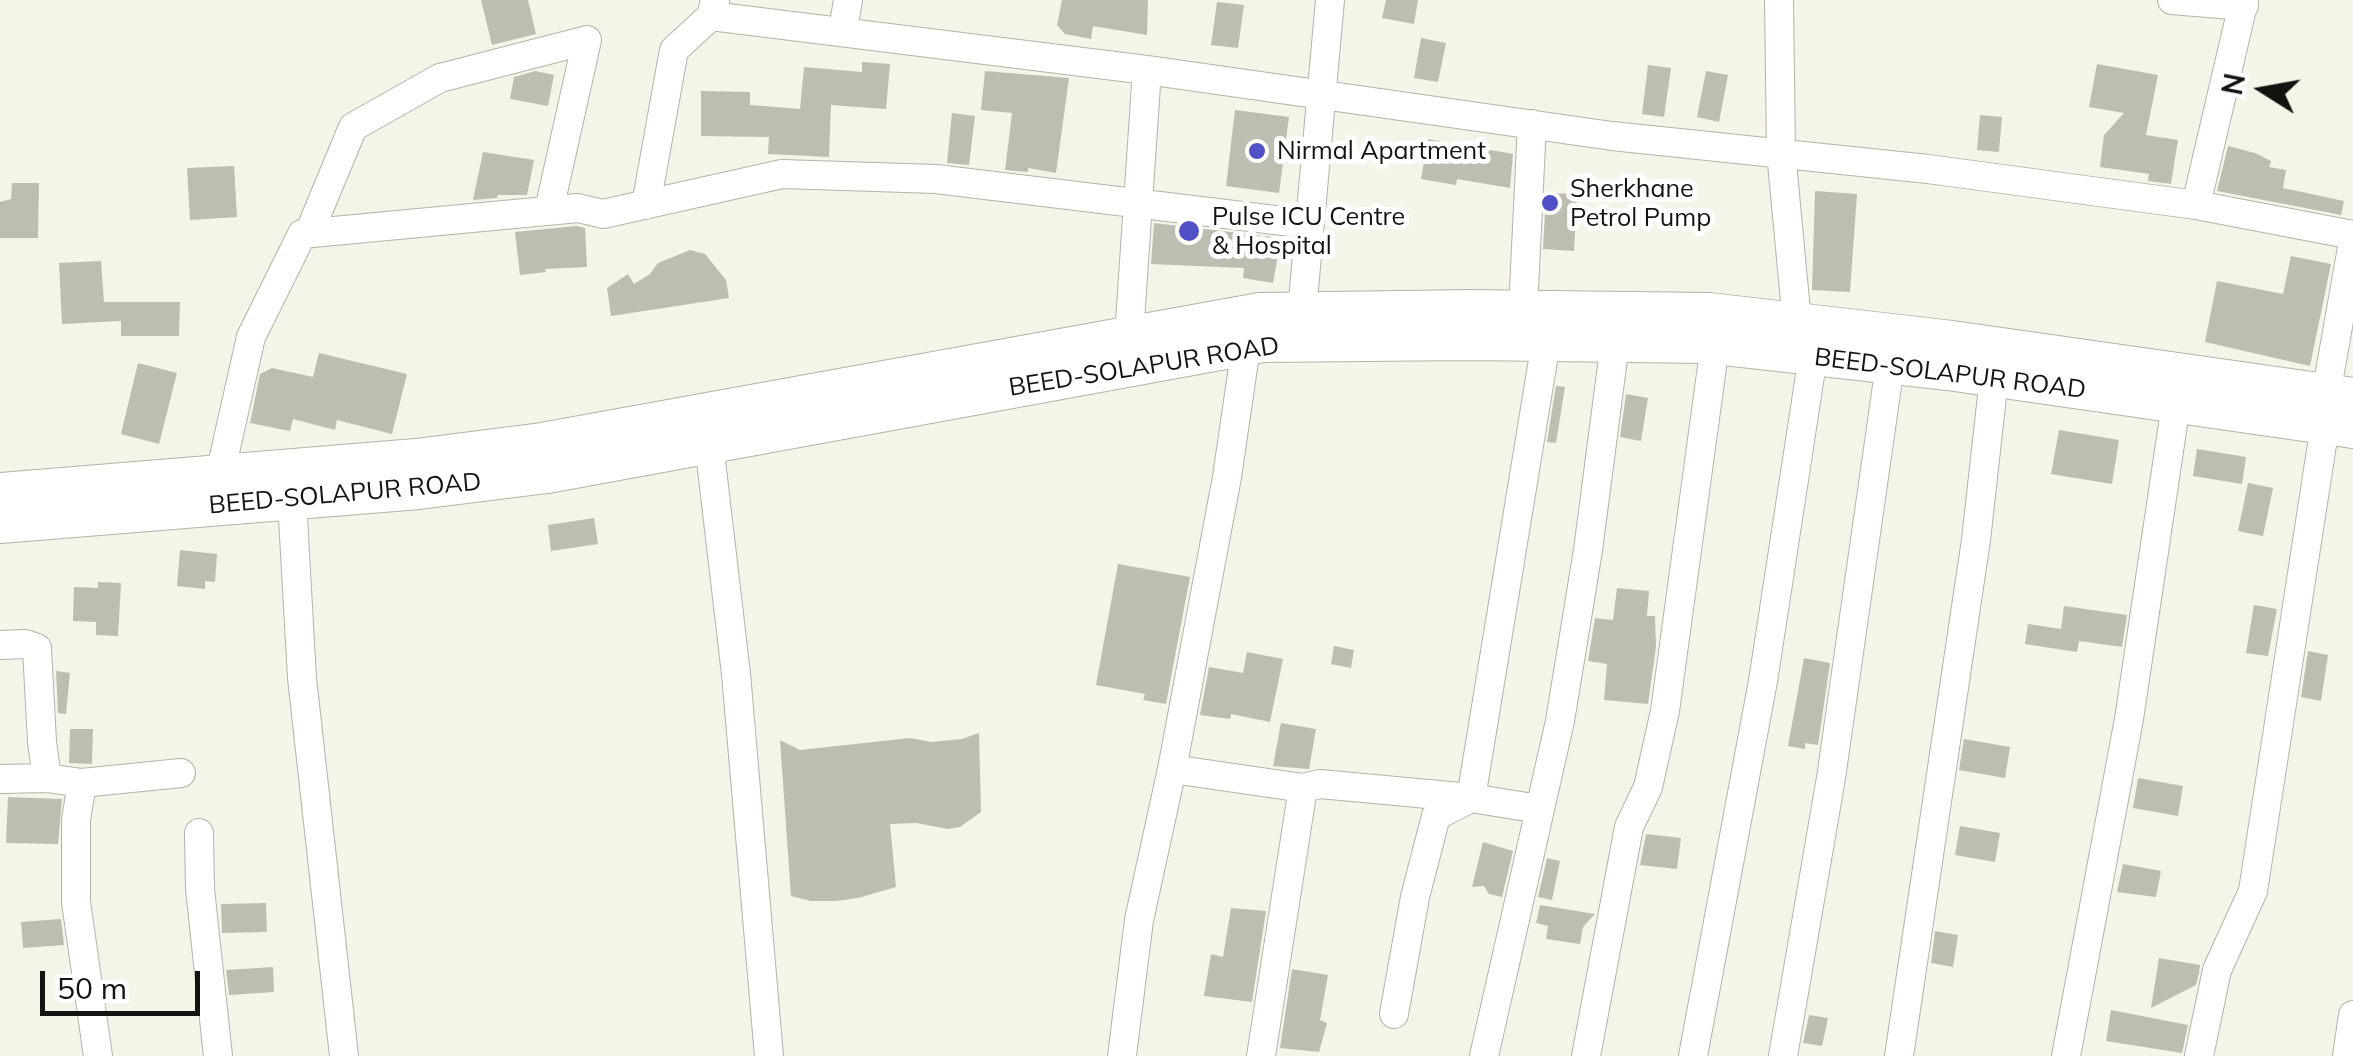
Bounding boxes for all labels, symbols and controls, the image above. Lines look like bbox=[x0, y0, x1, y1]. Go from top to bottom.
north arrow bbox=[2213, 40, 2313, 140]
text: N bbox=[2214, 70, 2252, 98]
place label: Nirmal Apartment bbox=[1277, 136, 1486, 166]
marker: Nirmal Apartment bbox=[1246, 140, 1268, 162]
place label: Sherkhane Petrol Pump bbox=[1570, 174, 1711, 233]
marker: Sherkhane Petrol Pump bbox=[1539, 192, 1561, 214]
place label: Pulse ICU Centre & Hospital bbox=[1212, 202, 1405, 261]
marker: Pulse ICU Centre & Hospital bbox=[1176, 218, 1202, 244]
street label: BEED-SOLAPUR ROAD bbox=[1007, 331, 1281, 403]
street label: BEED-SOLAPUR ROAD bbox=[1813, 342, 2087, 406]
street label: BEED-SOLAPUR ROAD bbox=[208, 467, 482, 521]
scale bar bbox=[45, 951, 205, 1013]
text: 50 m bbox=[57, 969, 127, 1007]

